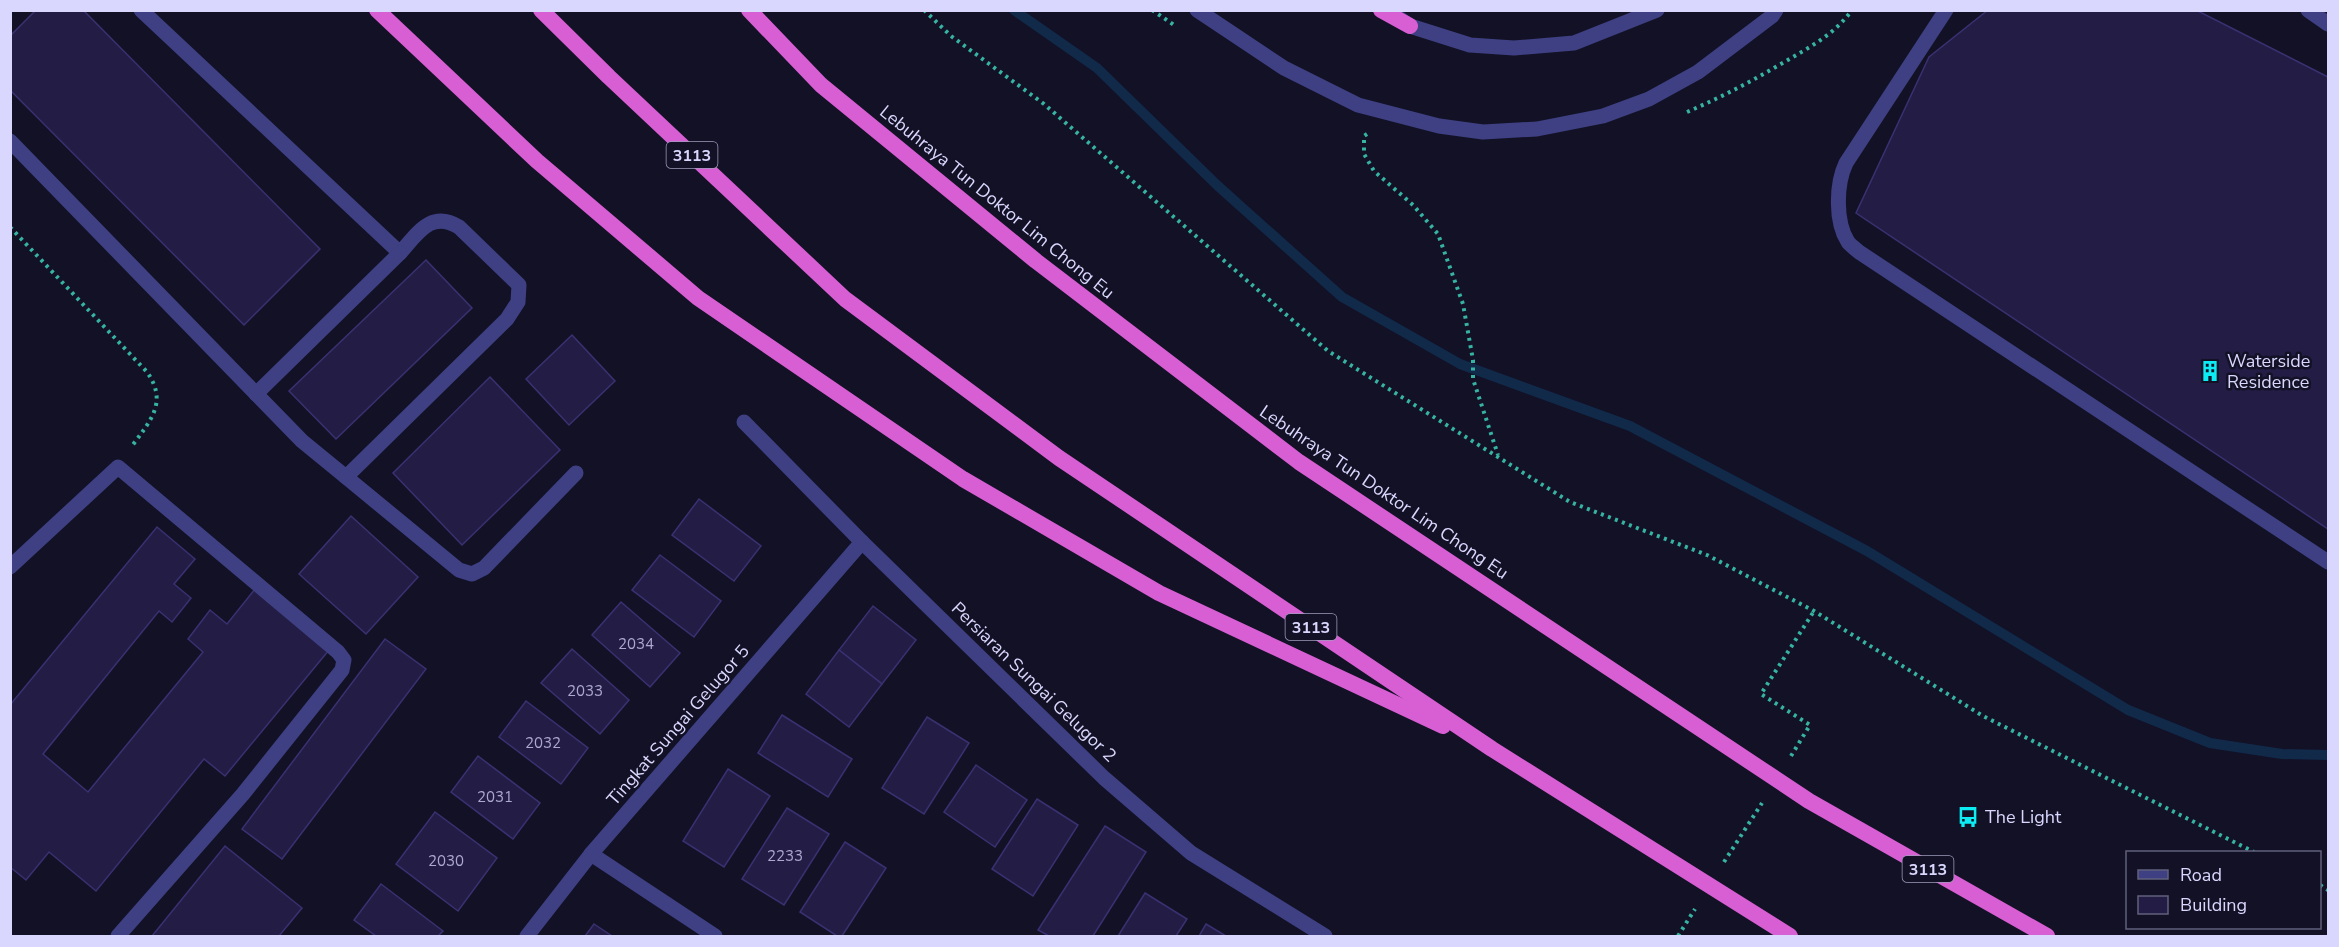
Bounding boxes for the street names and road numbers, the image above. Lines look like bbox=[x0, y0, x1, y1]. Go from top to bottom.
street label: Lebuhraya Tun Doktor Lim Chong Eu bbox=[875, 100, 1119, 304]
road number: 3113 bbox=[666, 142, 718, 168]
street label: Lebuhraya Tun Doktor Lim Chong Eu bbox=[1255, 399, 1513, 585]
street label: Persiaran Sungai Gelugor 2 bbox=[946, 597, 1122, 767]
road number: 3113 bbox=[1286, 614, 1336, 640]
street label: Tingkat Sungai Gelugor 5 bbox=[601, 639, 755, 811]
road number: 3113 bbox=[1902, 856, 1954, 882]

